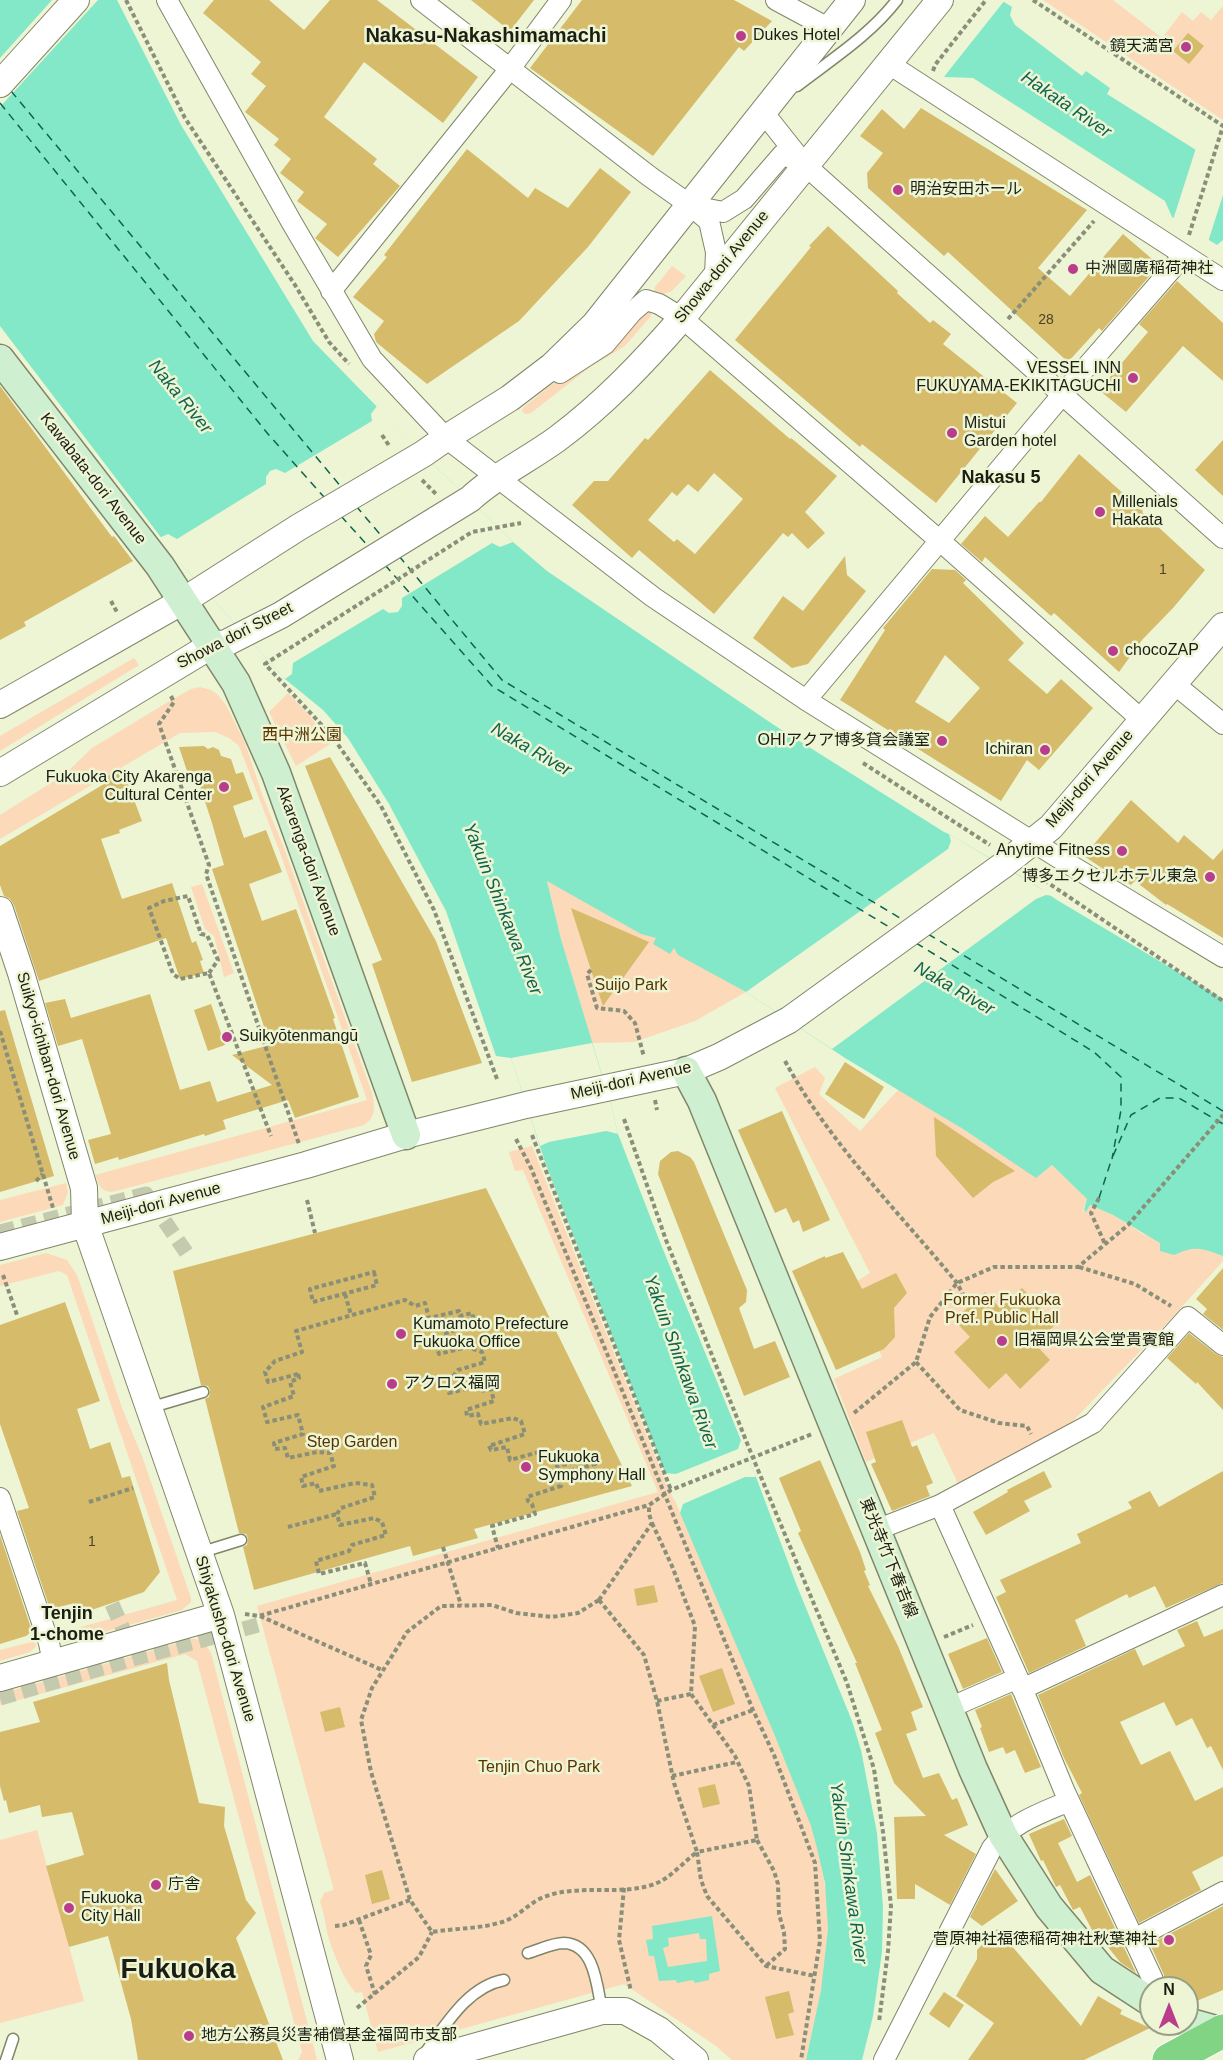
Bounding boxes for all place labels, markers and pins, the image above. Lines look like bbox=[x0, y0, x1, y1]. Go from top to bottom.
place label: Dukes Hotel bbox=[753, 26, 840, 46]
marker: Dukes Hotel bbox=[734, 29, 748, 43]
place label: 鏡天満宮 bbox=[1110, 37, 1174, 57]
marker: 鏡天満宮 bbox=[1179, 40, 1193, 54]
place label: 明治安田ホール bbox=[910, 180, 1022, 200]
marker: 明治安田ホール bbox=[891, 183, 905, 197]
place label: 中洲國廣稲荷神社 bbox=[1085, 259, 1213, 279]
marker: 中洲國廣稲荷神社 bbox=[1066, 262, 1080, 276]
place label: VESSEL INN FUKUYAMA-EKIKITAGUCHI bbox=[916, 359, 1121, 397]
marker: VESSEL INN FUKUYAMA-EKIKITAGUCHI bbox=[1126, 371, 1140, 385]
place label: Mistui Garden hotel bbox=[964, 414, 1057, 452]
marker: Mistui Garden hotel bbox=[945, 426, 959, 440]
place label: Millenials Hakata bbox=[1112, 493, 1178, 531]
marker: Millenials Hakata bbox=[1093, 505, 1107, 519]
place label: chocoZAP bbox=[1125, 641, 1199, 661]
marker: chocoZAP bbox=[1106, 644, 1120, 658]
place label: OHIアクア博多貸会議室 bbox=[758, 731, 930, 751]
marker: OHIアクア博多貸会議室 bbox=[935, 734, 949, 748]
place label: Ichiran bbox=[985, 740, 1033, 760]
marker: Ichiran bbox=[1038, 743, 1052, 757]
place label: Fukuoka City Akarenga Cultural Center bbox=[46, 768, 212, 806]
marker: Fukuoka City Akarenga Cultural Center bbox=[217, 780, 231, 794]
place label: Anytime Fitness bbox=[996, 841, 1110, 861]
marker: Anytime Fitness bbox=[1115, 844, 1129, 858]
place label: 博多エクセルホテル東急 bbox=[1022, 867, 1198, 887]
marker: 博多エクセルホテル東急 bbox=[1203, 870, 1217, 884]
place label: Suikyōtenmangū bbox=[239, 1027, 358, 1047]
marker: Suikyōtenmangū bbox=[220, 1030, 234, 1044]
place label: Kumamoto Prefecture Fukuoka Office bbox=[413, 1315, 569, 1353]
marker: Kumamoto Prefecture Fukuoka Office bbox=[394, 1327, 408, 1341]
place label: 旧福岡県公会堂貴賓館 bbox=[1014, 1331, 1174, 1351]
marker: 旧福岡県公会堂貴賓館 bbox=[995, 1334, 1009, 1348]
place label: アクロス福岡 bbox=[404, 1374, 500, 1394]
marker: アクロス福岡 bbox=[385, 1377, 399, 1391]
place label: Fukuoka Symphony Hall bbox=[538, 1448, 646, 1486]
marker: Fukuoka Symphony Hall bbox=[519, 1460, 533, 1474]
place label: 庁舎 bbox=[168, 1875, 200, 1895]
marker: 庁舎 bbox=[149, 1878, 163, 1892]
place label: Fukuoka City Hall bbox=[81, 1889, 142, 1927]
marker: Fukuoka City Hall bbox=[62, 1901, 76, 1915]
place label: 菅原神社福徳稲荷神社秋葉神社 bbox=[933, 1930, 1157, 1950]
marker: 菅原神社福徳稲荷神社秋葉神社 bbox=[1162, 1933, 1176, 1947]
place label: 地方公務員災害補償基金福岡市支部 bbox=[201, 2026, 457, 2046]
marker: 地方公務員災害補償基金福岡市支部 bbox=[182, 2029, 196, 2043]

